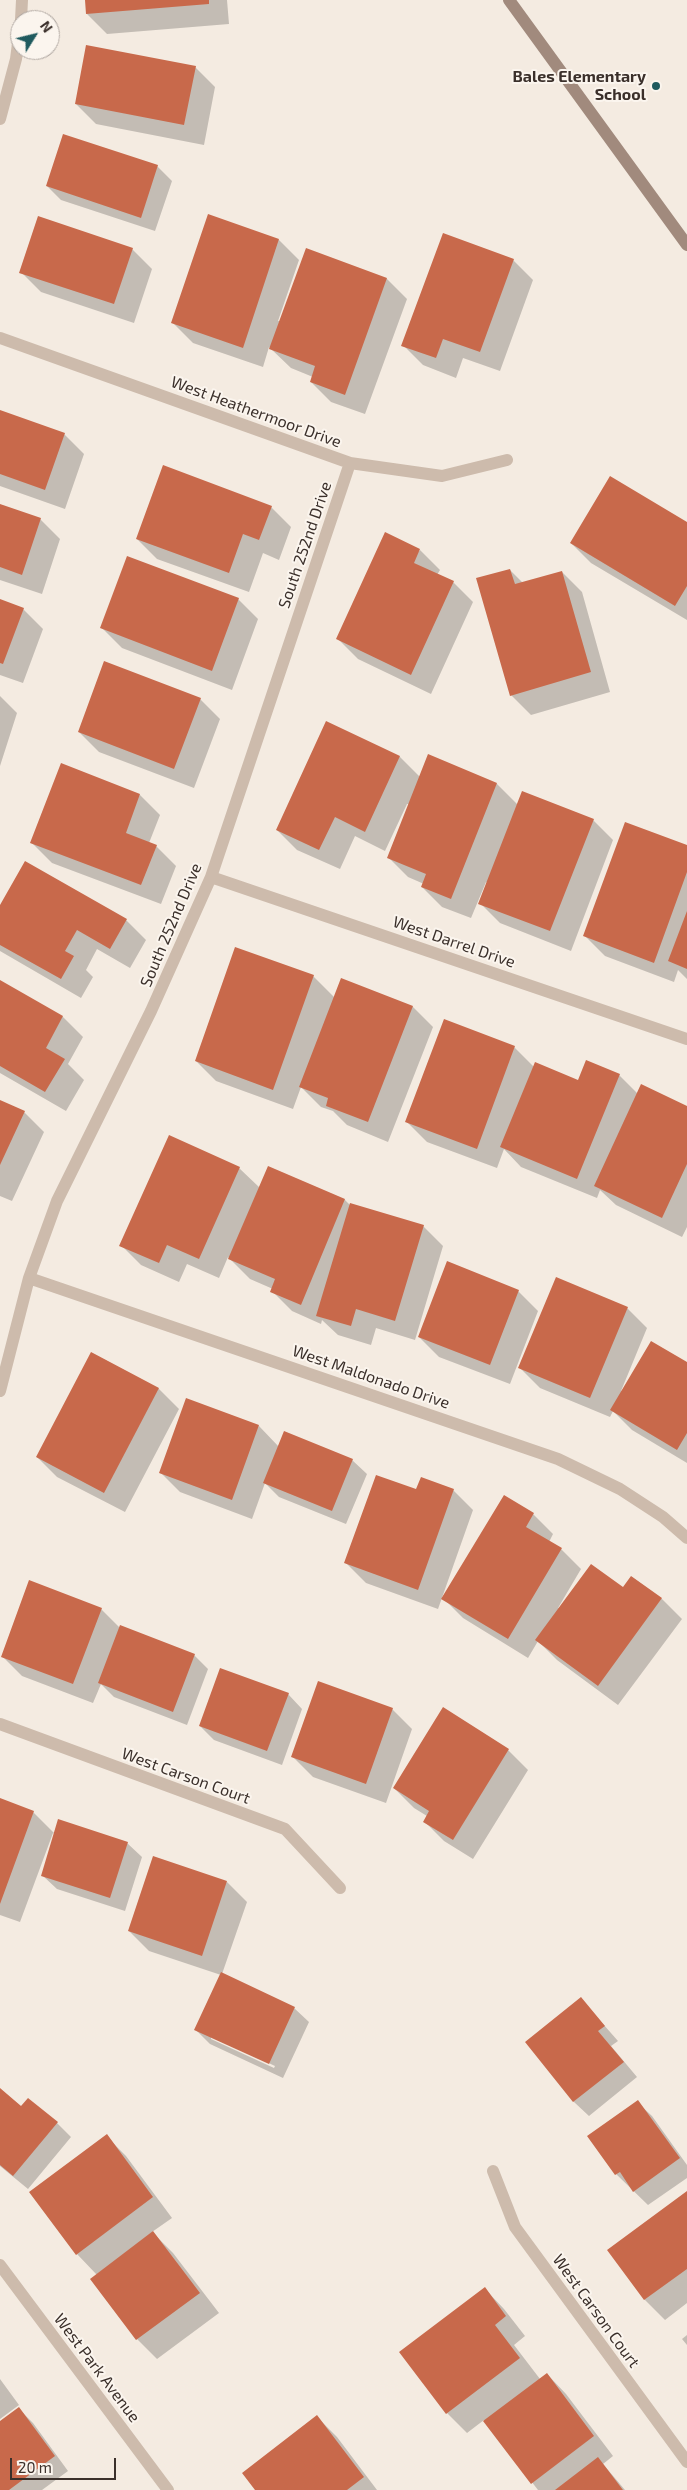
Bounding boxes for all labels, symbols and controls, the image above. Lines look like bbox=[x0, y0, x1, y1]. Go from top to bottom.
north arrow bbox=[10, 10, 60, 60]
text: N bbox=[37, 17, 57, 36]
place label: Bales Elementary School bbox=[513, 67, 646, 105]
marker: Bales Elementary School bbox=[650, 80, 662, 92]
street label: West Heathermoor Drive bbox=[168, 372, 344, 452]
street label: South 252nd Drive bbox=[274, 479, 336, 611]
street label: South 252nd Drive bbox=[136, 860, 206, 990]
street label: West Darrel Drive bbox=[390, 912, 518, 972]
street label: West Maldonado Drive bbox=[290, 1341, 452, 1413]
street label: West Carson Court bbox=[119, 1744, 253, 1808]
street label: West Carson Court bbox=[548, 2251, 644, 2371]
street label: West Park Avenue bbox=[50, 2310, 144, 2426]
scale bar bbox=[12, 2448, 119, 2480]
text: 20 m bbox=[18, 2458, 52, 2476]

